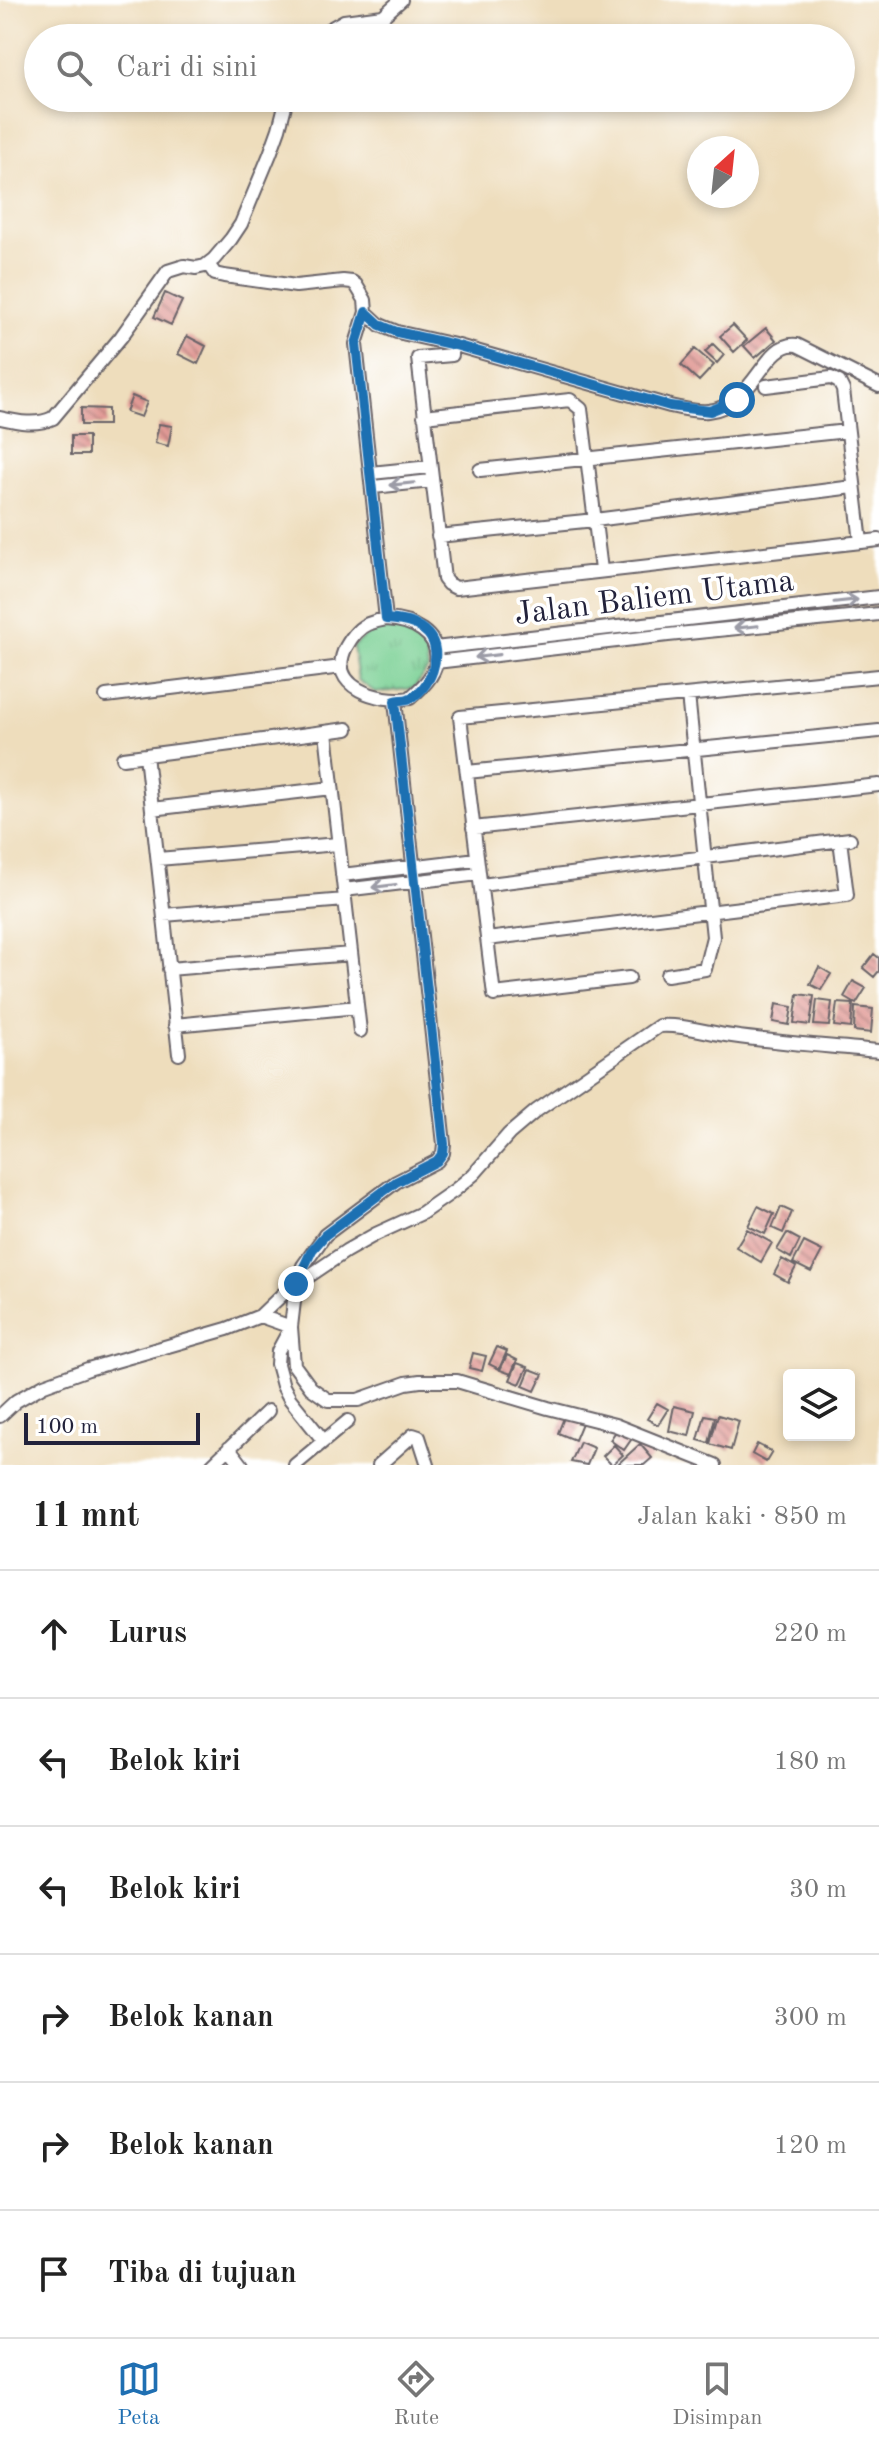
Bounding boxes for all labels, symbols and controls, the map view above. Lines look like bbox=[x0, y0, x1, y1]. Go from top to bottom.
search box bbox=[24, 24, 855, 112]
icon: search bbox=[52, 46, 96, 90]
text: Cari di sini bbox=[116, 53, 257, 83]
north arrow bbox=[687, 136, 759, 208]
route start bbox=[719, 382, 755, 418]
one-way arrow bbox=[389, 477, 416, 492]
street label: Jalan Baliem Utama bbox=[513, 566, 796, 632]
one-way arrow bbox=[832, 593, 859, 608]
one-way arrow bbox=[733, 620, 760, 635]
one-way arrow bbox=[474, 649, 501, 664]
one-way arrow bbox=[371, 878, 398, 893]
route end bbox=[278, 1266, 314, 1302]
map controls bbox=[783, 1369, 855, 1441]
button: layers bbox=[783, 1369, 855, 1441]
scale bar bbox=[24, 1409, 200, 1445]
text: 100 m bbox=[36, 1416, 98, 1438]
text: 11 mnt bbox=[32, 1500, 139, 1534]
text: Jalan kaki · 850 m bbox=[637, 1504, 847, 1530]
icon: ahead bbox=[32, 1612, 76, 1656]
text: Lurus bbox=[108, 1619, 187, 1649]
text: 220 m bbox=[774, 1621, 847, 1647]
icon: left bbox=[32, 1740, 76, 1784]
text: Belok kiri bbox=[108, 1747, 241, 1777]
text: 180 m bbox=[774, 1749, 847, 1775]
icon: left bbox=[32, 1868, 76, 1912]
text: Belok kiri bbox=[108, 1875, 241, 1905]
text: 30 m bbox=[789, 1877, 847, 1903]
icon: right bbox=[32, 1996, 76, 2040]
text: Belok kanan bbox=[108, 2003, 274, 2033]
text: 300 m bbox=[774, 2005, 847, 2031]
icon: right bbox=[32, 2124, 76, 2168]
text: Belok kanan bbox=[108, 2131, 274, 2161]
text: 120 m bbox=[774, 2133, 847, 2159]
icon: arrive bbox=[32, 2252, 76, 2296]
text: Tiba di tujuan bbox=[108, 2259, 297, 2289]
tab: Peta bbox=[117, 2357, 161, 2432]
tab: Rute bbox=[394, 2357, 439, 2432]
tab: Disimpan bbox=[672, 2357, 762, 2432]

